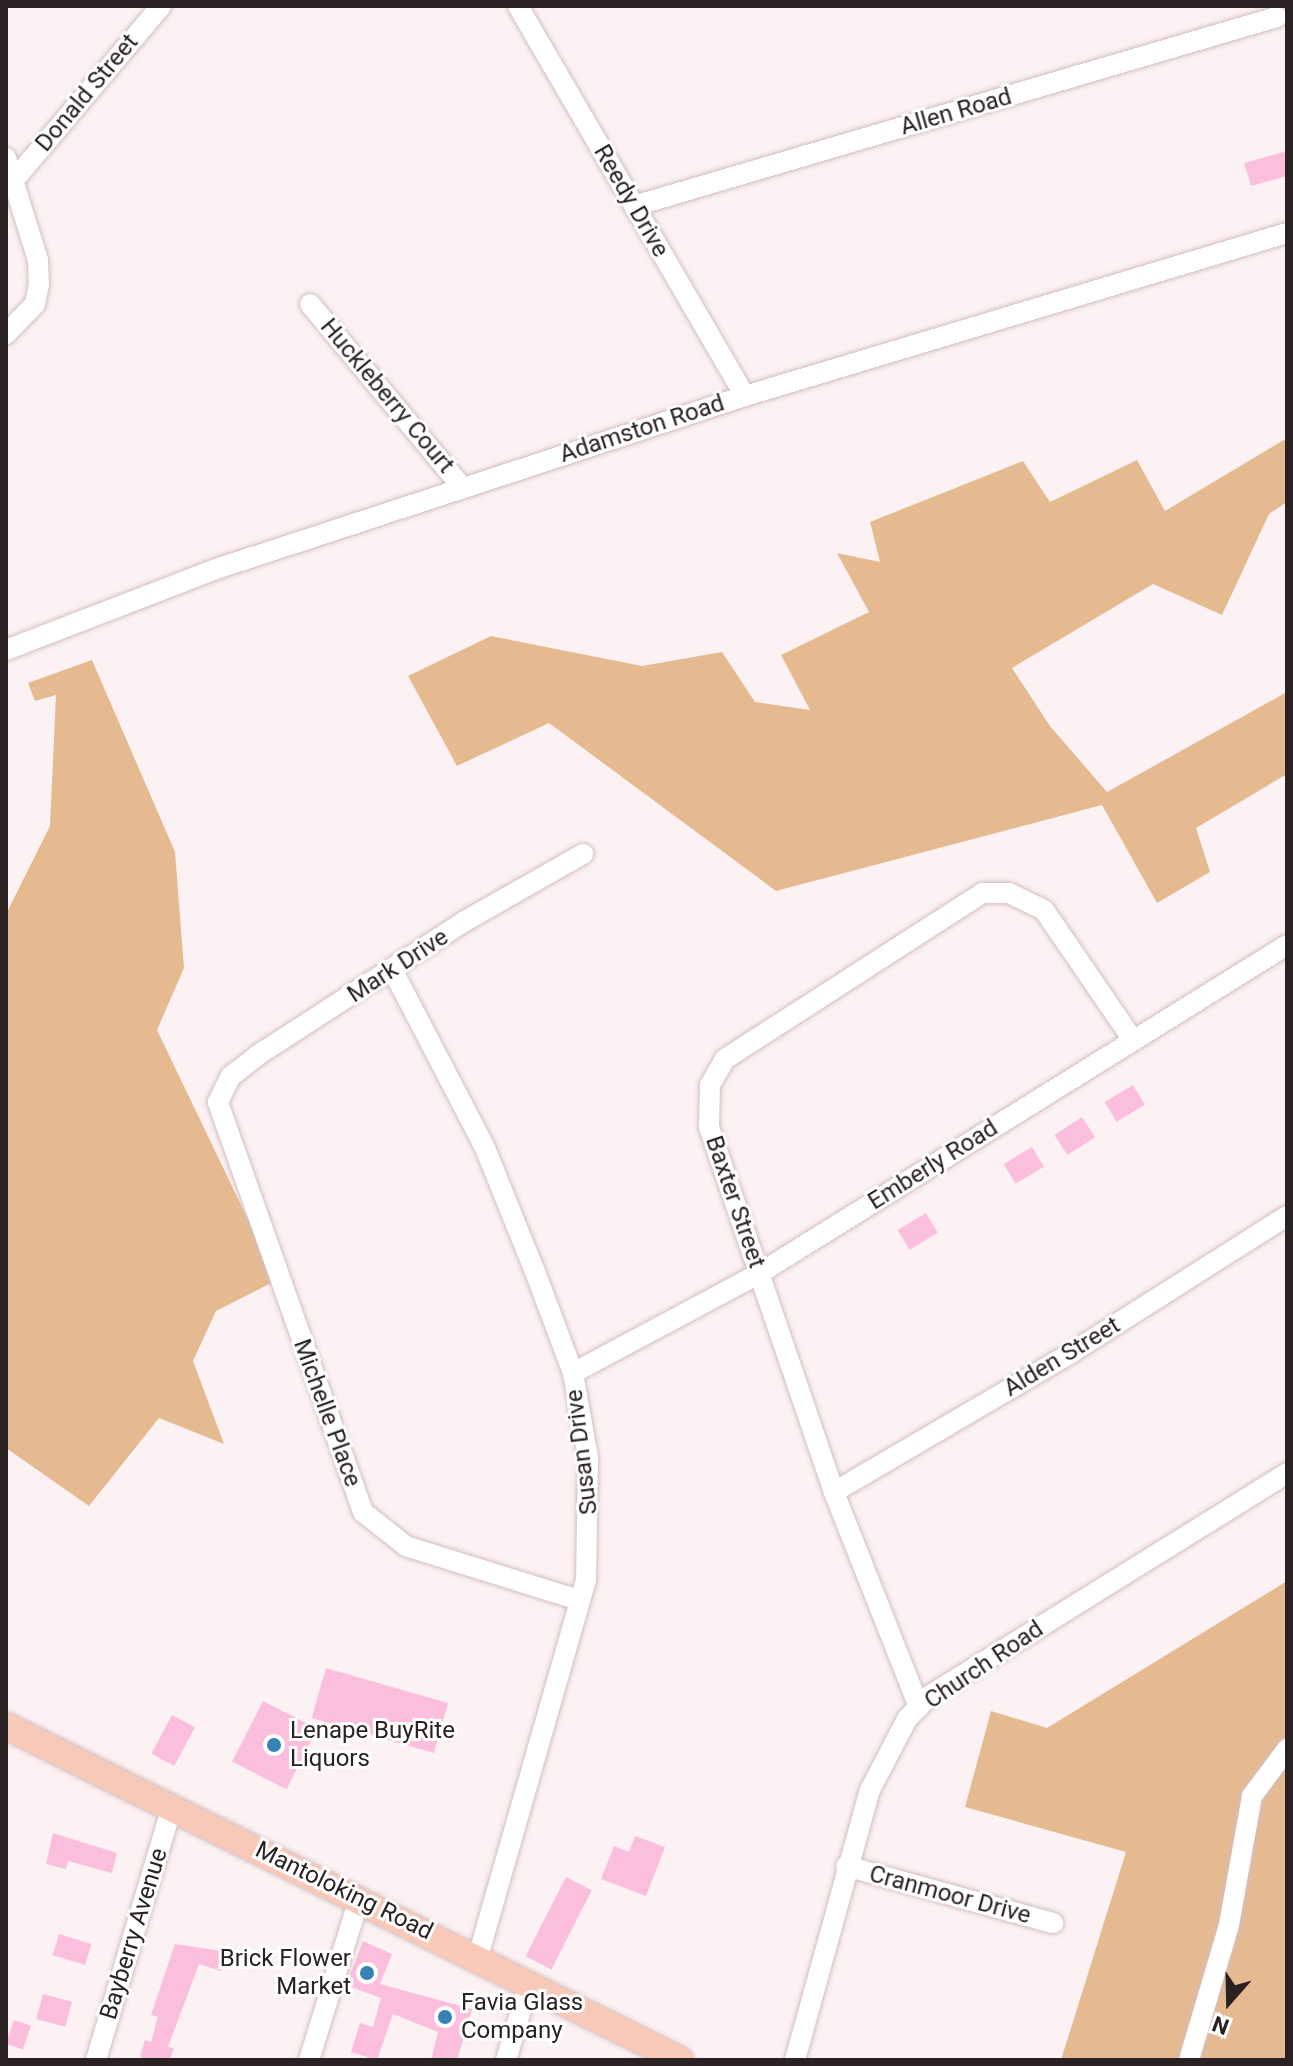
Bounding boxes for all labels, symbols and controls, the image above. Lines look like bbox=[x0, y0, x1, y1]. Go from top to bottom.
street label: Donald Street bbox=[30, 28, 144, 158]
street label: Allen Road bbox=[897, 82, 1015, 142]
street label: Reedy Drive bbox=[587, 140, 675, 262]
street label: Huckleberry Court bbox=[314, 313, 460, 479]
street label: Adamston Road bbox=[556, 389, 728, 469]
street label: Mark Drive bbox=[342, 923, 454, 1009]
street label: Emberly Road bbox=[863, 1114, 1003, 1216]
street label: Baxter Street bbox=[699, 1132, 771, 1272]
street label: Alden Street bbox=[999, 1311, 1125, 1403]
street label: Michelle Place bbox=[287, 1335, 367, 1491]
street label: Susan Drive bbox=[560, 1388, 604, 1516]
street label: Church Road bbox=[919, 1615, 1049, 1715]
place label: Lenape BuyRite Liquors bbox=[290, 1717, 455, 1773]
marker: Lenape BuyRite Liquors bbox=[265, 1736, 283, 1754]
street label: Mantoloking Road bbox=[251, 1836, 437, 1946]
street label: Bayberry Avenue bbox=[94, 1845, 174, 2023]
street label: Cranmoor Drive bbox=[866, 1860, 1034, 1930]
place label: Brick Flower Market bbox=[220, 1945, 351, 2001]
north arrow bbox=[1189, 1962, 1269, 2042]
marker: Brick Flower Market bbox=[358, 1964, 376, 1982]
place label: Favia Glass Company bbox=[461, 1989, 583, 2045]
marker: Favia Glass Company bbox=[436, 2008, 454, 2026]
text: N bbox=[1209, 2011, 1232, 2039]

